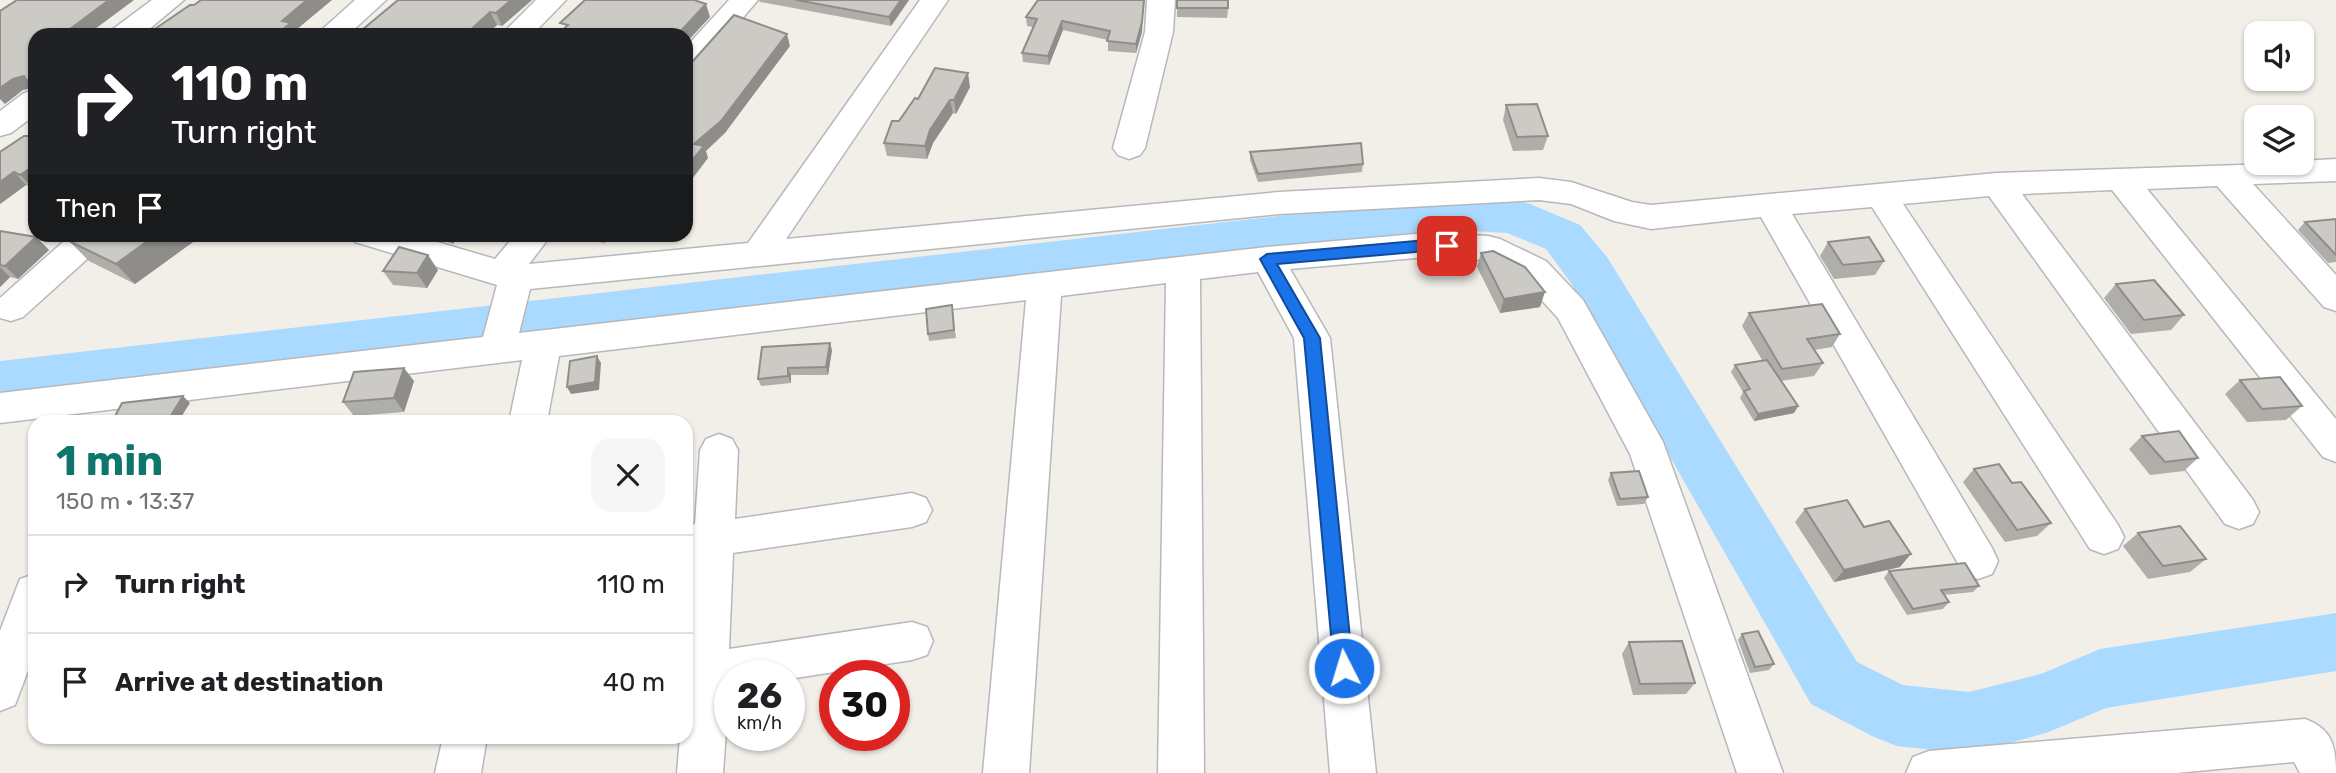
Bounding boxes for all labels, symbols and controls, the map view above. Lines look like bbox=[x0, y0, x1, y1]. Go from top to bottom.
map controls bbox=[2244, 21, 2314, 175]
button: sound bbox=[2244, 21, 2314, 91]
text: 110 m bbox=[171, 54, 308, 112]
icon: right bbox=[56, 56, 147, 147]
button: layers bbox=[2244, 105, 2314, 175]
text: Turn right bbox=[171, 113, 316, 151]
icon: arrive bbox=[131, 189, 169, 227]
text: Then bbox=[56, 193, 117, 224]
pin bbox=[1417, 216, 1477, 276]
icon: arrive bbox=[1428, 227, 1466, 265]
text: 1 min bbox=[56, 436, 163, 486]
button: close bbox=[591, 438, 665, 512]
text: 150 m · 13:37 bbox=[56, 487, 194, 515]
icon: right bbox=[56, 565, 94, 603]
text: Turn right bbox=[115, 569, 245, 600]
text: 110 m bbox=[597, 569, 665, 600]
position arrow bbox=[1307, 631, 1381, 705]
speed limit sign: 30 bbox=[819, 660, 910, 751]
icon: arrive bbox=[56, 663, 94, 701]
text: Arrive at destination bbox=[115, 667, 383, 698]
text: 40 m bbox=[603, 667, 665, 698]
text: 26 bbox=[737, 675, 782, 717]
text: km/h bbox=[737, 712, 782, 734]

